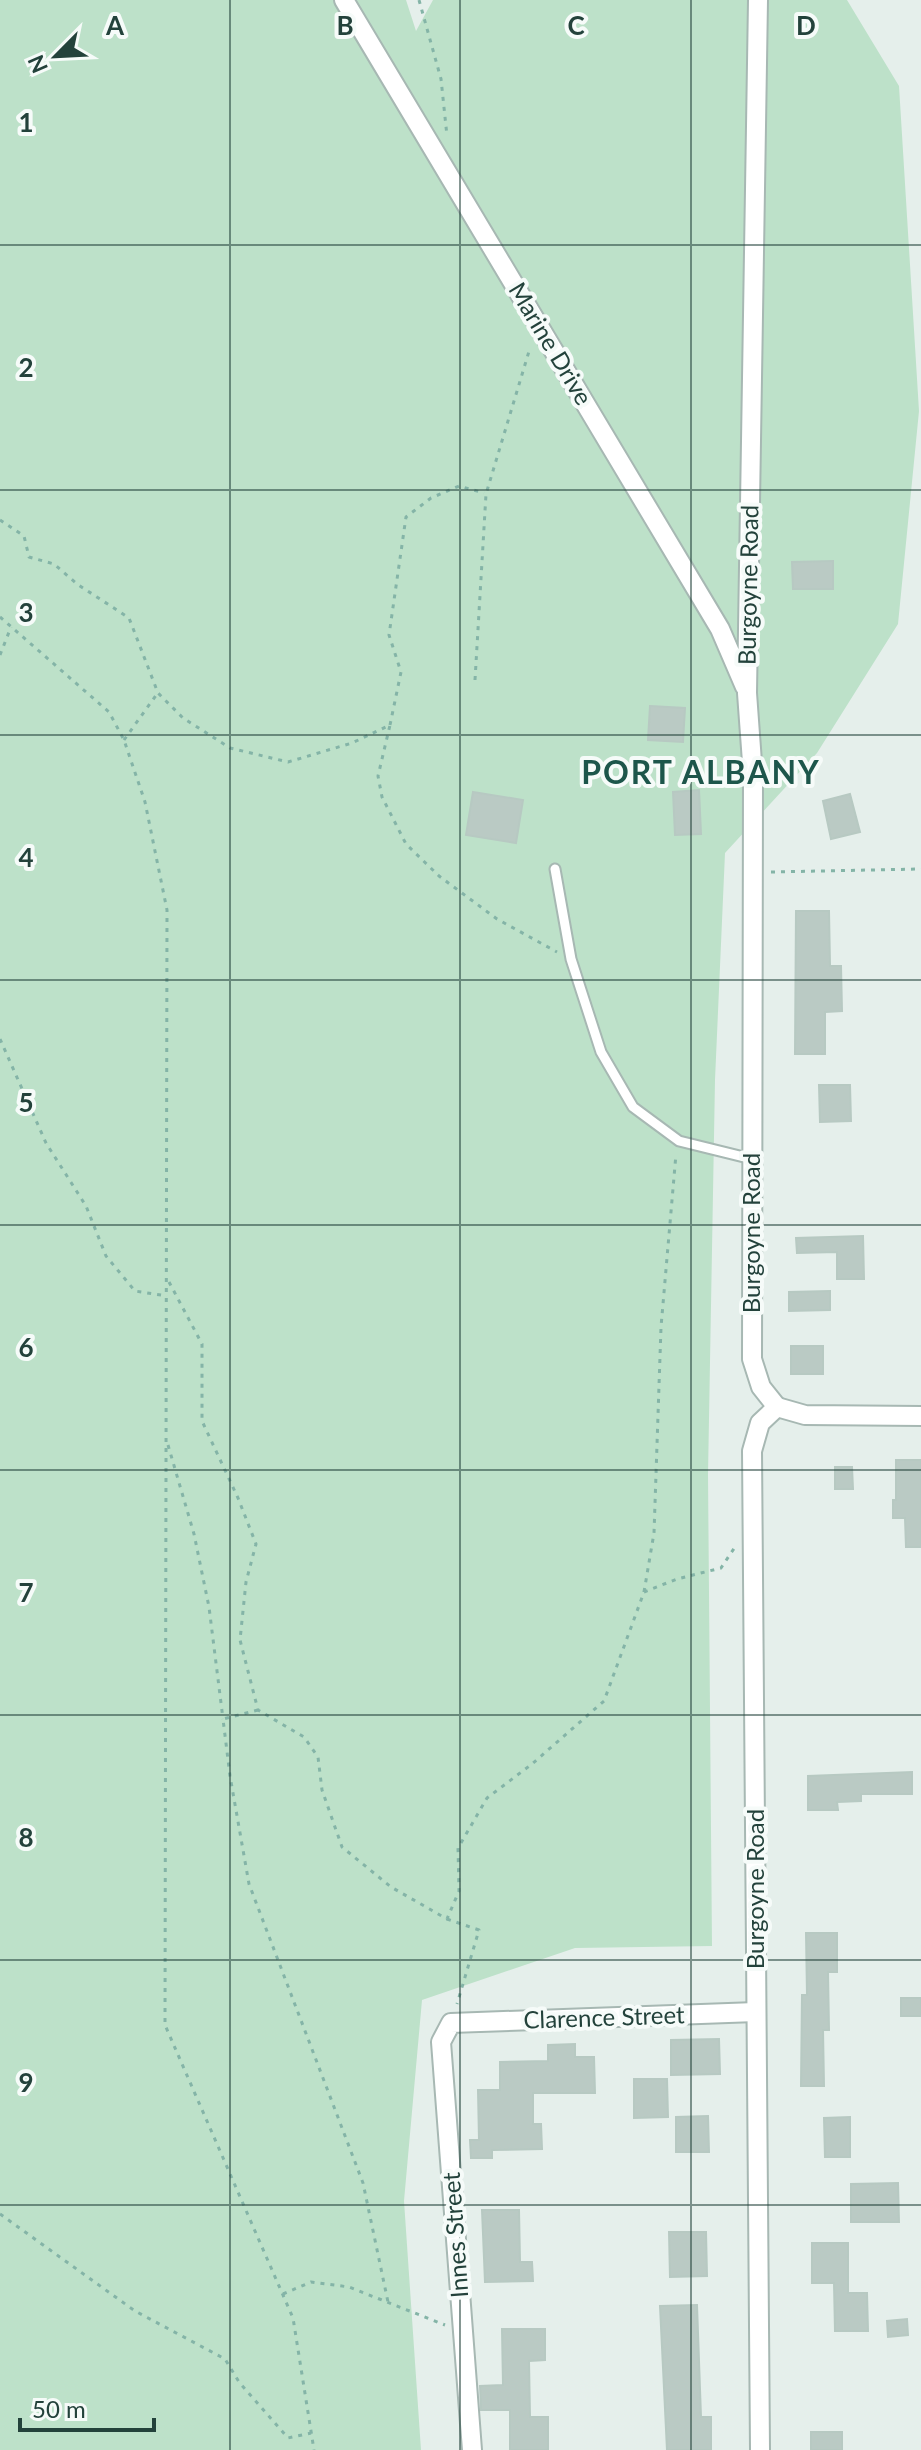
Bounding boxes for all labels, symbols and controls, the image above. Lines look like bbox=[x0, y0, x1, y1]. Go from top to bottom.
text: A bbox=[105, 9, 125, 41]
text: B bbox=[336, 9, 354, 41]
text: C bbox=[567, 9, 585, 41]
text: D bbox=[796, 9, 816, 41]
north arrow bbox=[16, 16, 96, 96]
text: N bbox=[21, 51, 53, 78]
text: 1 bbox=[18, 106, 34, 138]
street label: Marine Drive bbox=[503, 277, 599, 410]
text: 2 bbox=[18, 351, 34, 383]
street label: Burgoyne Road bbox=[732, 505, 763, 665]
text: 3 bbox=[18, 596, 34, 628]
district label: PORT ALBANY bbox=[581, 752, 821, 791]
text: 4 bbox=[18, 841, 34, 873]
text: 5 bbox=[18, 1086, 34, 1118]
street label: Burgoyne Road bbox=[736, 1153, 765, 1313]
text: 6 bbox=[18, 1331, 34, 1363]
text: 7 bbox=[18, 1576, 34, 1608]
street label: Burgoyne Road bbox=[740, 1809, 769, 1969]
text: 8 bbox=[18, 1821, 34, 1853]
street label: Clarence Street bbox=[523, 1999, 685, 2034]
text: 9 bbox=[18, 2066, 34, 2098]
street label: Innes Street bbox=[436, 2171, 473, 2299]
scale bar bbox=[20, 2382, 154, 2432]
text: 50 m bbox=[32, 2394, 86, 2423]

